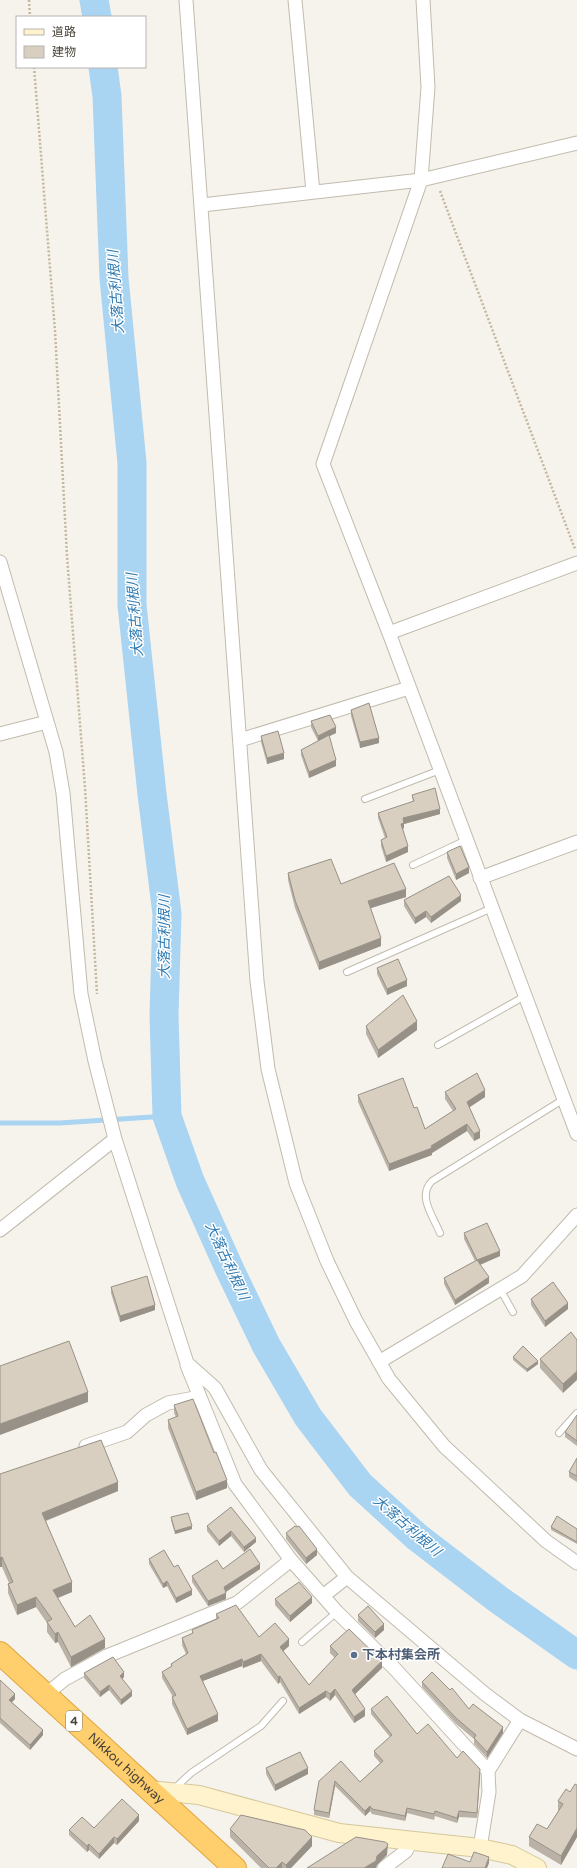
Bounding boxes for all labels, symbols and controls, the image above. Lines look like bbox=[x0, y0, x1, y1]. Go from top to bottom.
legend bbox=[16, 16, 146, 68]
text: 道路 bbox=[52, 25, 76, 39]
text: 建物 bbox=[52, 45, 76, 59]
water label: 大落古利根川 bbox=[104, 248, 127, 334]
water label: 大落古利根川 bbox=[123, 571, 146, 657]
water label: 大落古利根川 bbox=[156, 893, 173, 979]
water label: 大落古利根川 bbox=[202, 1219, 253, 1304]
water label: 大落古利根川 bbox=[370, 1492, 446, 1561]
place label: 下本村集会所 bbox=[362, 1647, 440, 1663]
marker: 下本村集会所 bbox=[349, 1650, 359, 1660]
road number: 4 bbox=[66, 1711, 82, 1731]
street label: Nikkou highway bbox=[84, 1729, 168, 1808]

